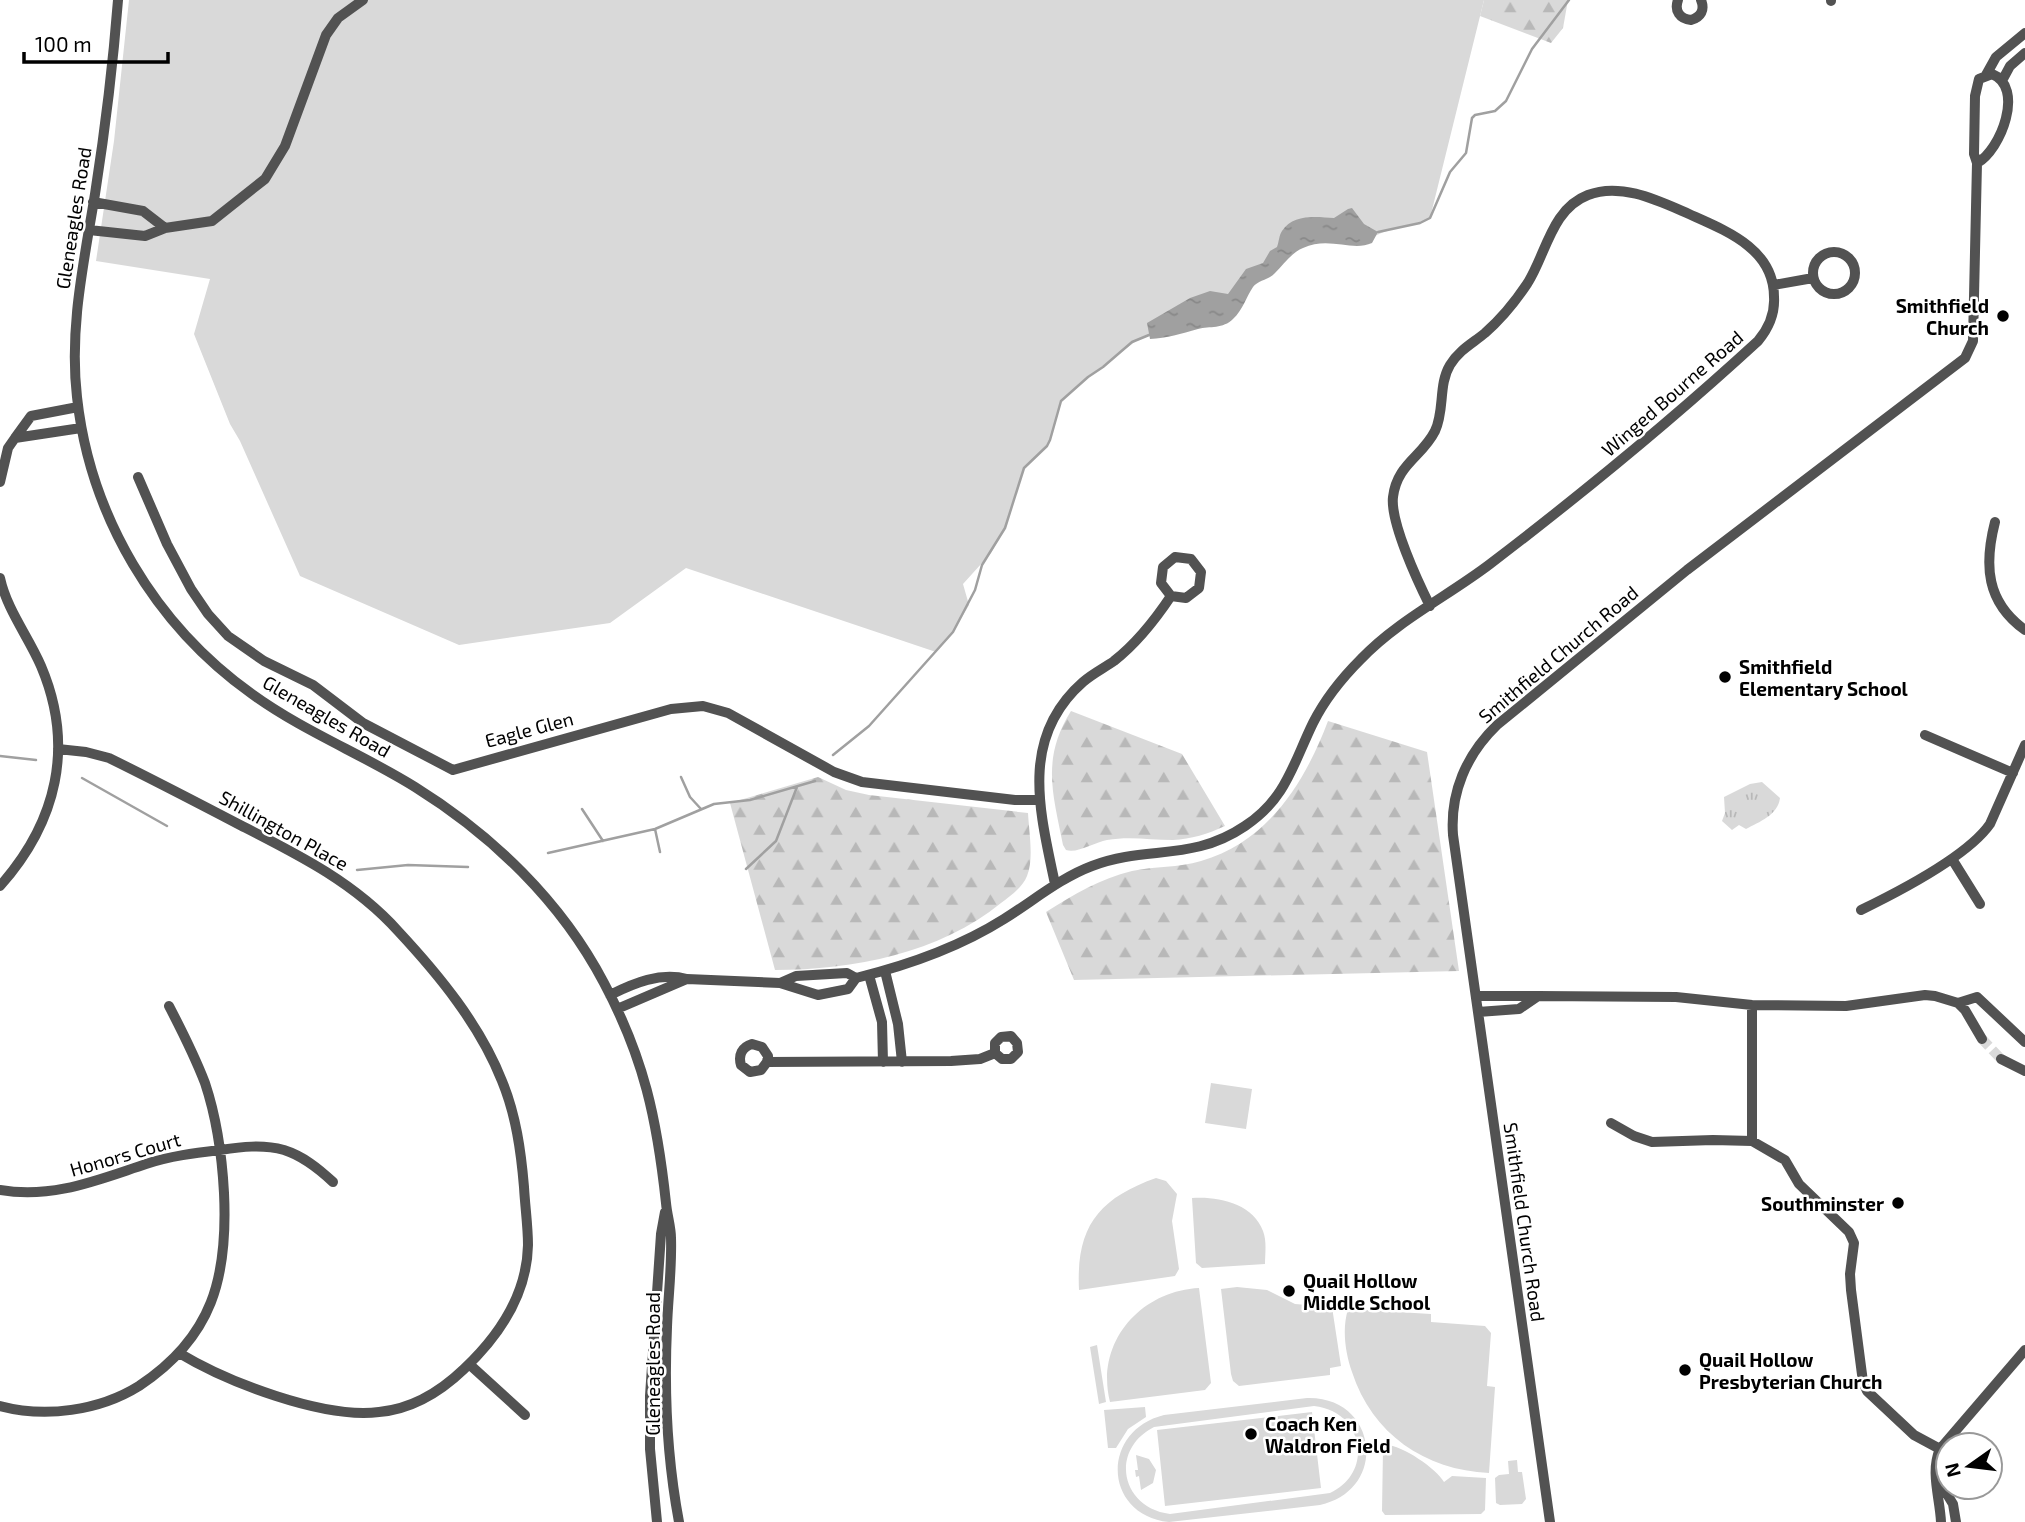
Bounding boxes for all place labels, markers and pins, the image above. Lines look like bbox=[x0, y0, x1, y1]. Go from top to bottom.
place label: Smithfield Church bbox=[1896, 294, 1989, 339]
marker: Smithfield Church bbox=[1995, 308, 2011, 324]
place label: Smithfield Elementary School bbox=[1739, 655, 1909, 701]
marker: Smithfield Elementary School bbox=[1717, 669, 1733, 685]
place label: Southminster bbox=[1761, 1192, 1884, 1215]
marker: Southminster bbox=[1890, 1195, 1906, 1211]
place label: Quail Hollow Middle School bbox=[1303, 1269, 1431, 1314]
marker: Quail Hollow Middle School bbox=[1281, 1283, 1297, 1299]
place label: Quail Hollow Presbyterian Church bbox=[1699, 1348, 1883, 1394]
marker: Quail Hollow Presbyterian Church bbox=[1677, 1362, 1693, 1378]
place label: Coach Ken Waldron Field bbox=[1265, 1412, 1391, 1457]
marker: Coach Ken Waldron Field bbox=[1243, 1426, 1259, 1442]

